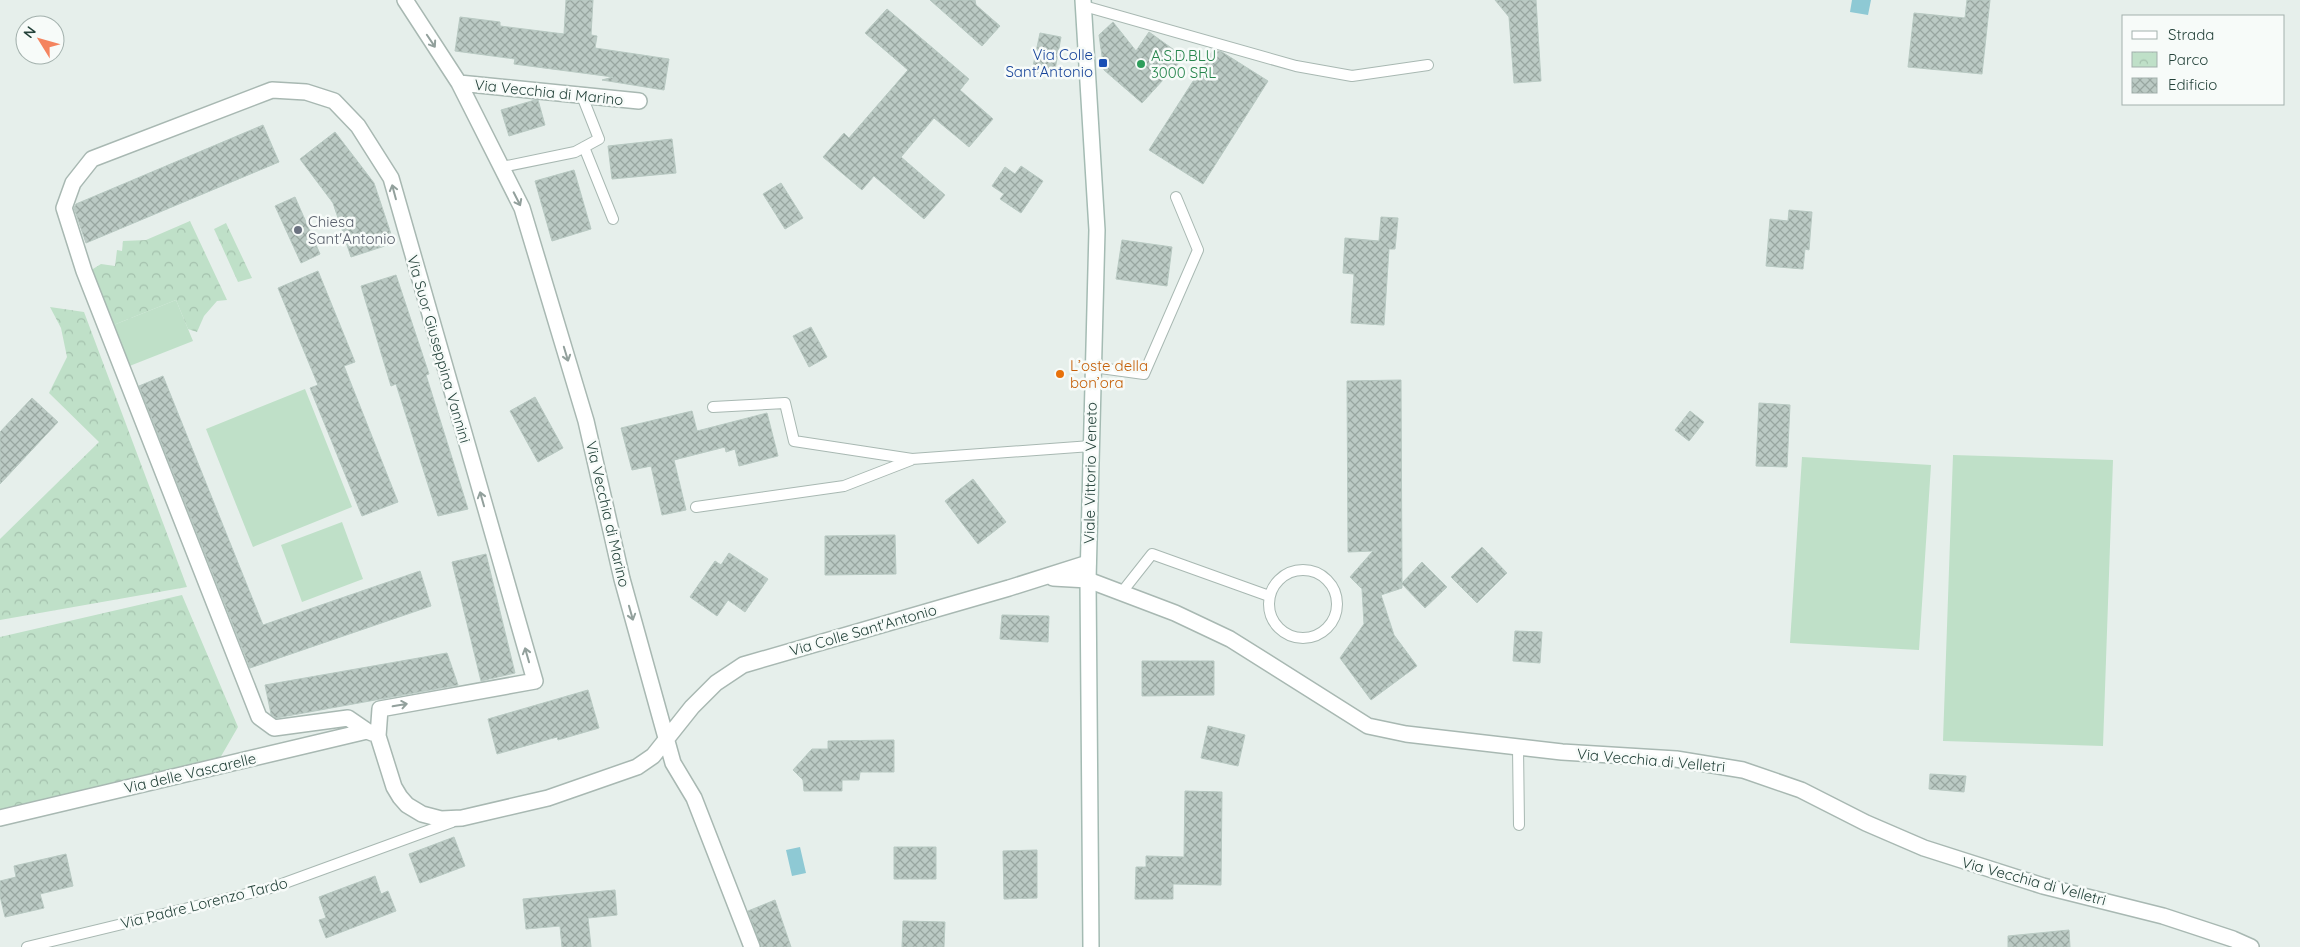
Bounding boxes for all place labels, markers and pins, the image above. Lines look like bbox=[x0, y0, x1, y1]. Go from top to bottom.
place label: Via Colle Sant'Antonio bbox=[1005, 45, 1093, 81]
place label: A.S.D.BLU 3000 SRL bbox=[1151, 46, 1216, 82]
marker: Via Colle Sant'Antonio bbox=[1097, 57, 1109, 69]
marker: A.S.D.BLU 3000 SRL bbox=[1135, 58, 1147, 70]
place label: Chiesa Sant'Antonio bbox=[308, 212, 396, 248]
marker: Chiesa Sant'Antonio bbox=[292, 224, 304, 236]
place label: L’oste della bon’ora bbox=[1070, 356, 1148, 392]
marker: L’oste della bon’ora bbox=[1054, 368, 1066, 380]

